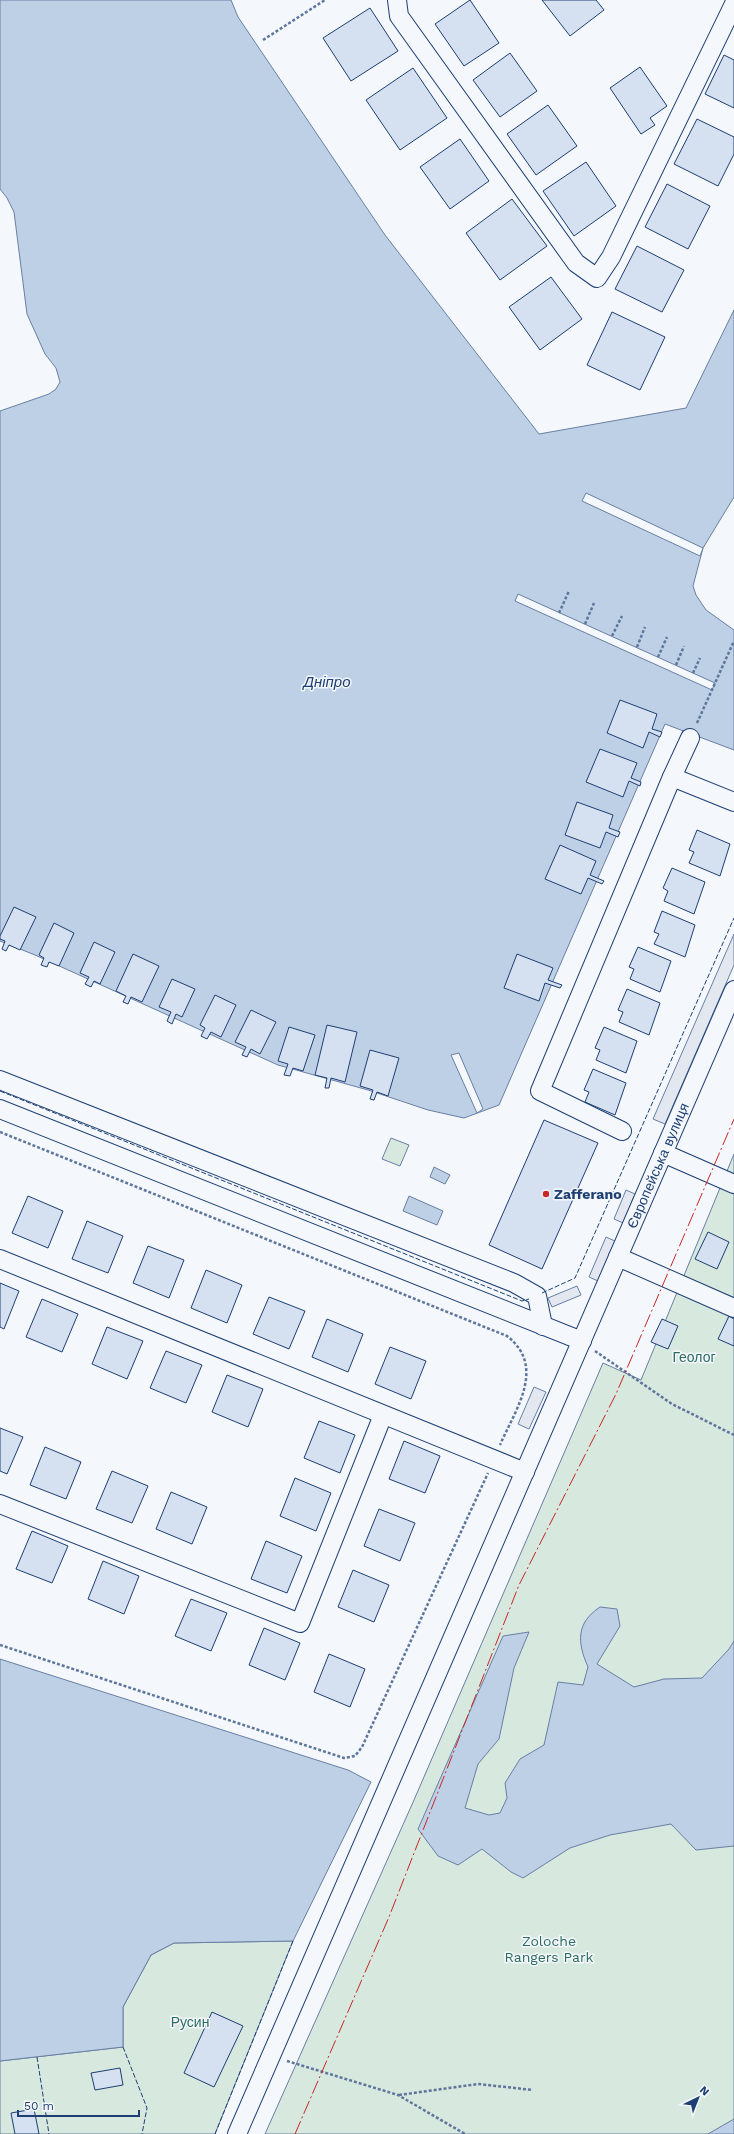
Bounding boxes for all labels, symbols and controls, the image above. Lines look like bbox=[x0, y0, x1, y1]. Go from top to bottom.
water label: Дніпро bbox=[301, 673, 351, 691]
street label: Європейська вулиця bbox=[624, 1100, 692, 1231]
place label: Zafferano bbox=[554, 1186, 622, 1202]
marker: Zafferano bbox=[541, 1189, 551, 1199]
park label: Геолог bbox=[672, 1349, 716, 1365]
park label: Zoloche Rangers Park bbox=[504, 1933, 594, 1965]
park label: Русин bbox=[171, 2014, 209, 2030]
north arrow bbox=[678, 2078, 718, 2118]
text: N bbox=[697, 2084, 712, 2099]
scale bar bbox=[18, 2092, 139, 2118]
text: 50 m bbox=[24, 2099, 54, 2113]

